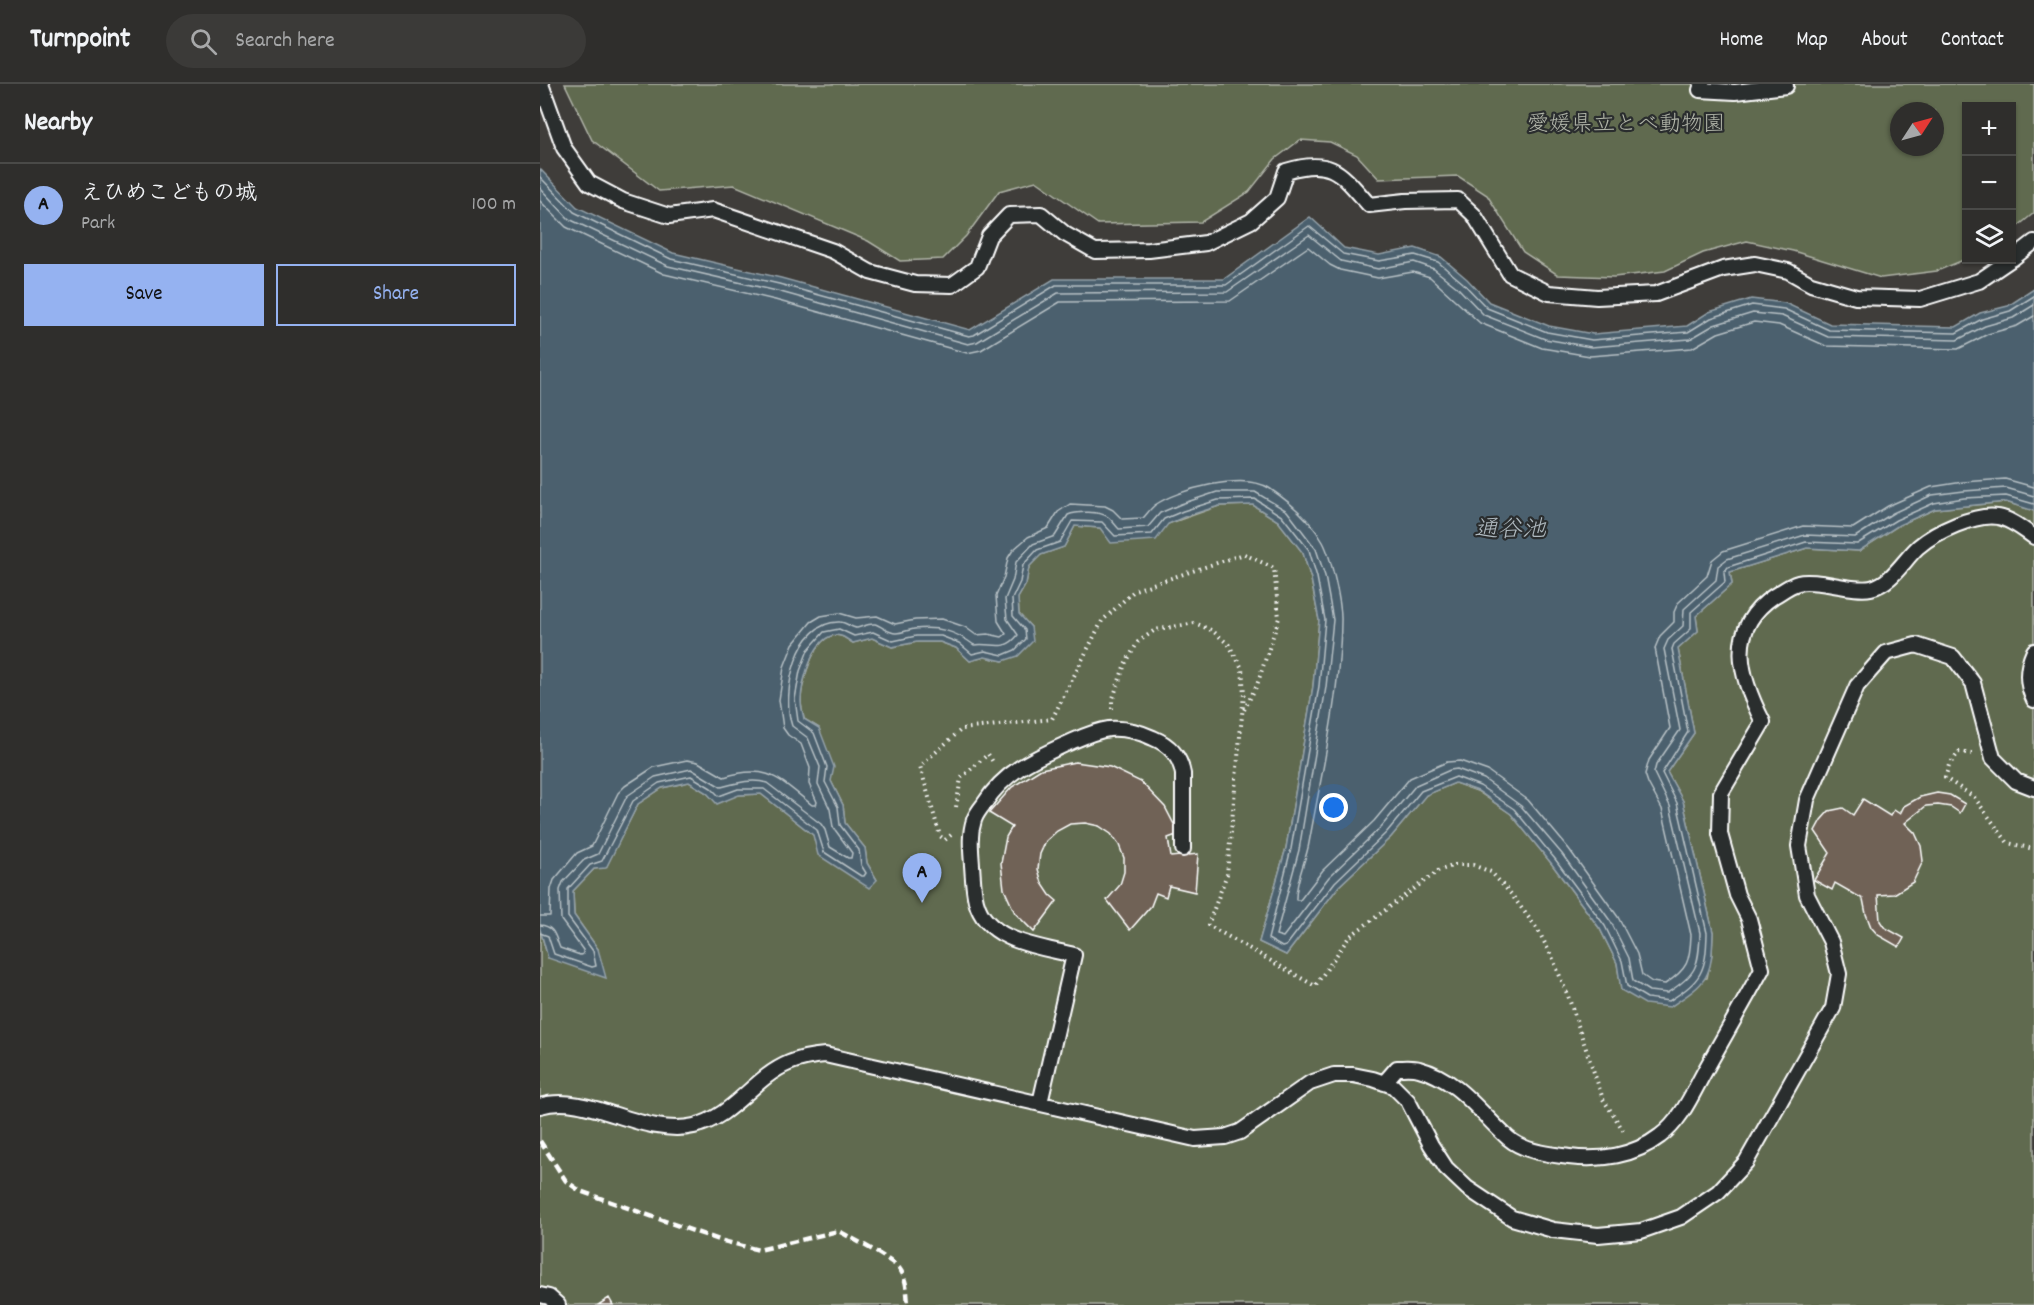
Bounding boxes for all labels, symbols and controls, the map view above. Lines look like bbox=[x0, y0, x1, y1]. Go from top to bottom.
search box bbox=[166, 14, 586, 68]
text: Turnpoint bbox=[30, 21, 130, 61]
icon: search bbox=[187, 25, 220, 58]
text: Search here bbox=[235, 26, 335, 57]
text: Home bbox=[1719, 26, 1763, 56]
text: Map bbox=[1796, 26, 1828, 56]
text: About bbox=[1861, 26, 1908, 56]
text: Contact bbox=[1941, 26, 2004, 56]
north arrow bbox=[1890, 102, 1944, 156]
map controls bbox=[1962, 102, 2016, 264]
button: + bbox=[1962, 102, 2016, 156]
text: Nearby bbox=[24, 105, 92, 142]
park label: 愛媛県立とべ動物園 bbox=[1527, 110, 1725, 141]
button: − bbox=[1962, 156, 2016, 210]
text: えひめこどもの城 bbox=[81, 179, 257, 210]
text: A bbox=[38, 191, 49, 219]
text: 100 m bbox=[472, 191, 516, 219]
text: Park bbox=[81, 210, 115, 238]
button: layers bbox=[1962, 210, 2016, 264]
button: Save bbox=[24, 264, 264, 326]
button: Share bbox=[276, 264, 516, 326]
water label: 通谷池 bbox=[1474, 514, 1547, 548]
your location bbox=[1319, 793, 1348, 822]
pin: A bbox=[902, 854, 941, 903]

